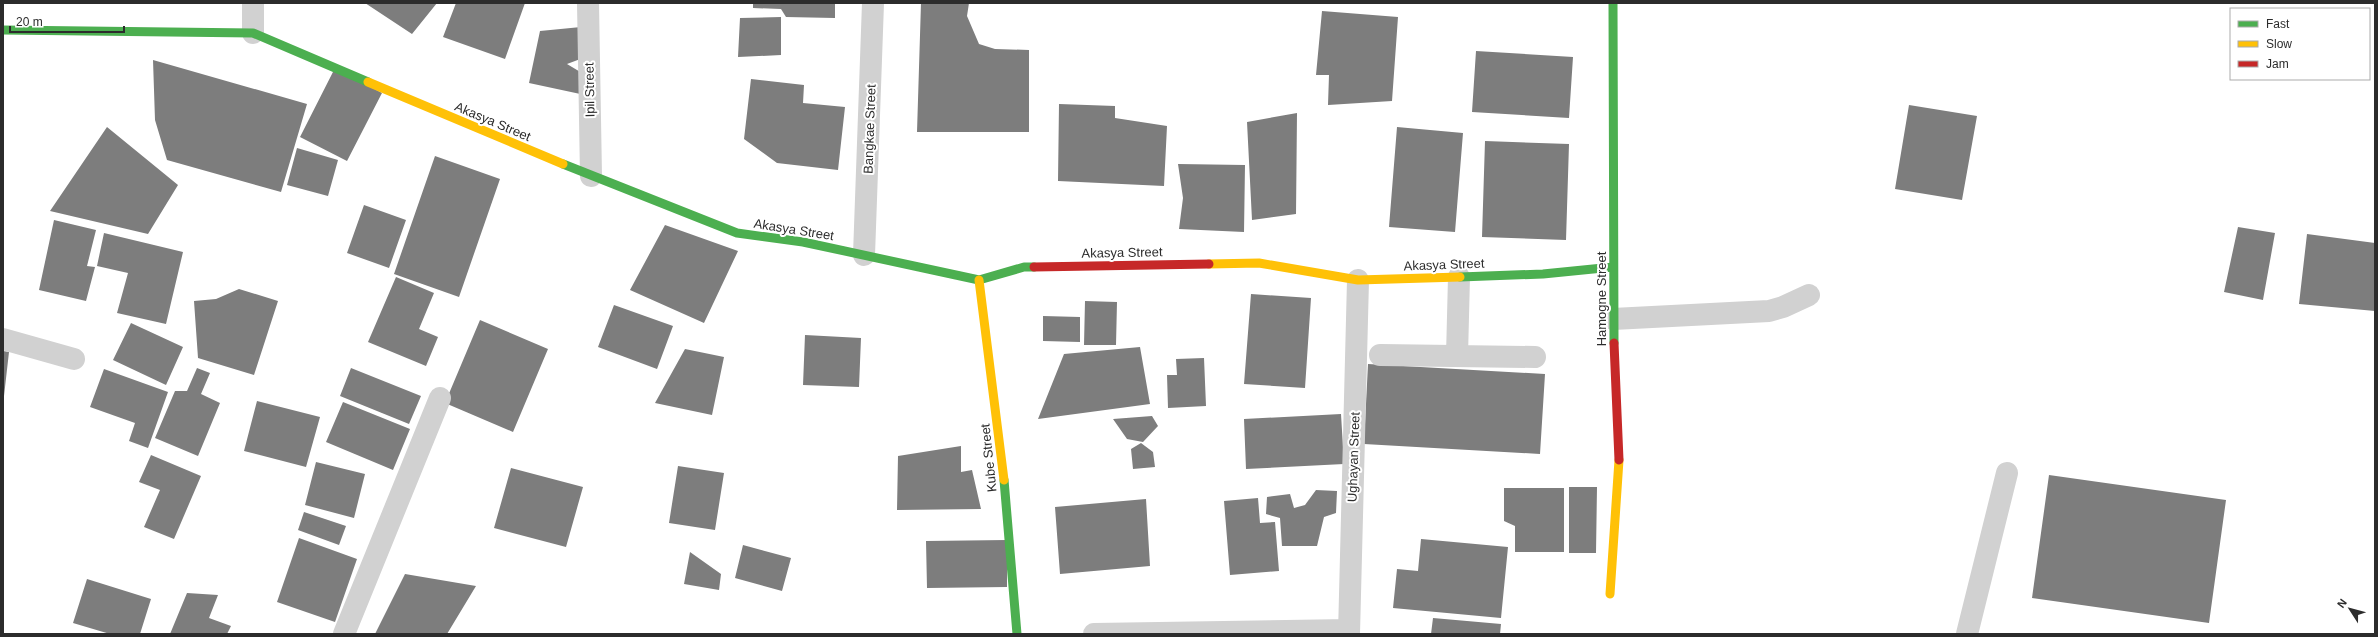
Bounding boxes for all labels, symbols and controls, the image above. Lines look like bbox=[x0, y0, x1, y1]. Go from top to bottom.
scale bar bbox=[10, 8, 124, 34]
legend bbox=[2230, 8, 2370, 80]
text: 20 m bbox=[16, 15, 43, 29]
text: Fast bbox=[2266, 17, 2290, 31]
text: Slow bbox=[2266, 37, 2292, 51]
text: Jam bbox=[2266, 57, 2289, 71]
street label: Ipil Street bbox=[582, 62, 597, 118]
street label: Bangkae Street bbox=[860, 84, 879, 174]
street label: Akasya Street bbox=[453, 99, 533, 144]
street label: Akasya Street bbox=[753, 216, 835, 243]
street label: Akasya Street bbox=[1081, 244, 1163, 261]
street label: Hamogne Street bbox=[1594, 251, 1609, 346]
street label: Akasya Street bbox=[1403, 256, 1485, 273]
street label: Ughayan Street bbox=[1344, 411, 1363, 502]
street label: Kube Street bbox=[977, 423, 1000, 493]
north arrow bbox=[2330, 589, 2370, 629]
text: N bbox=[2335, 596, 2349, 610]

